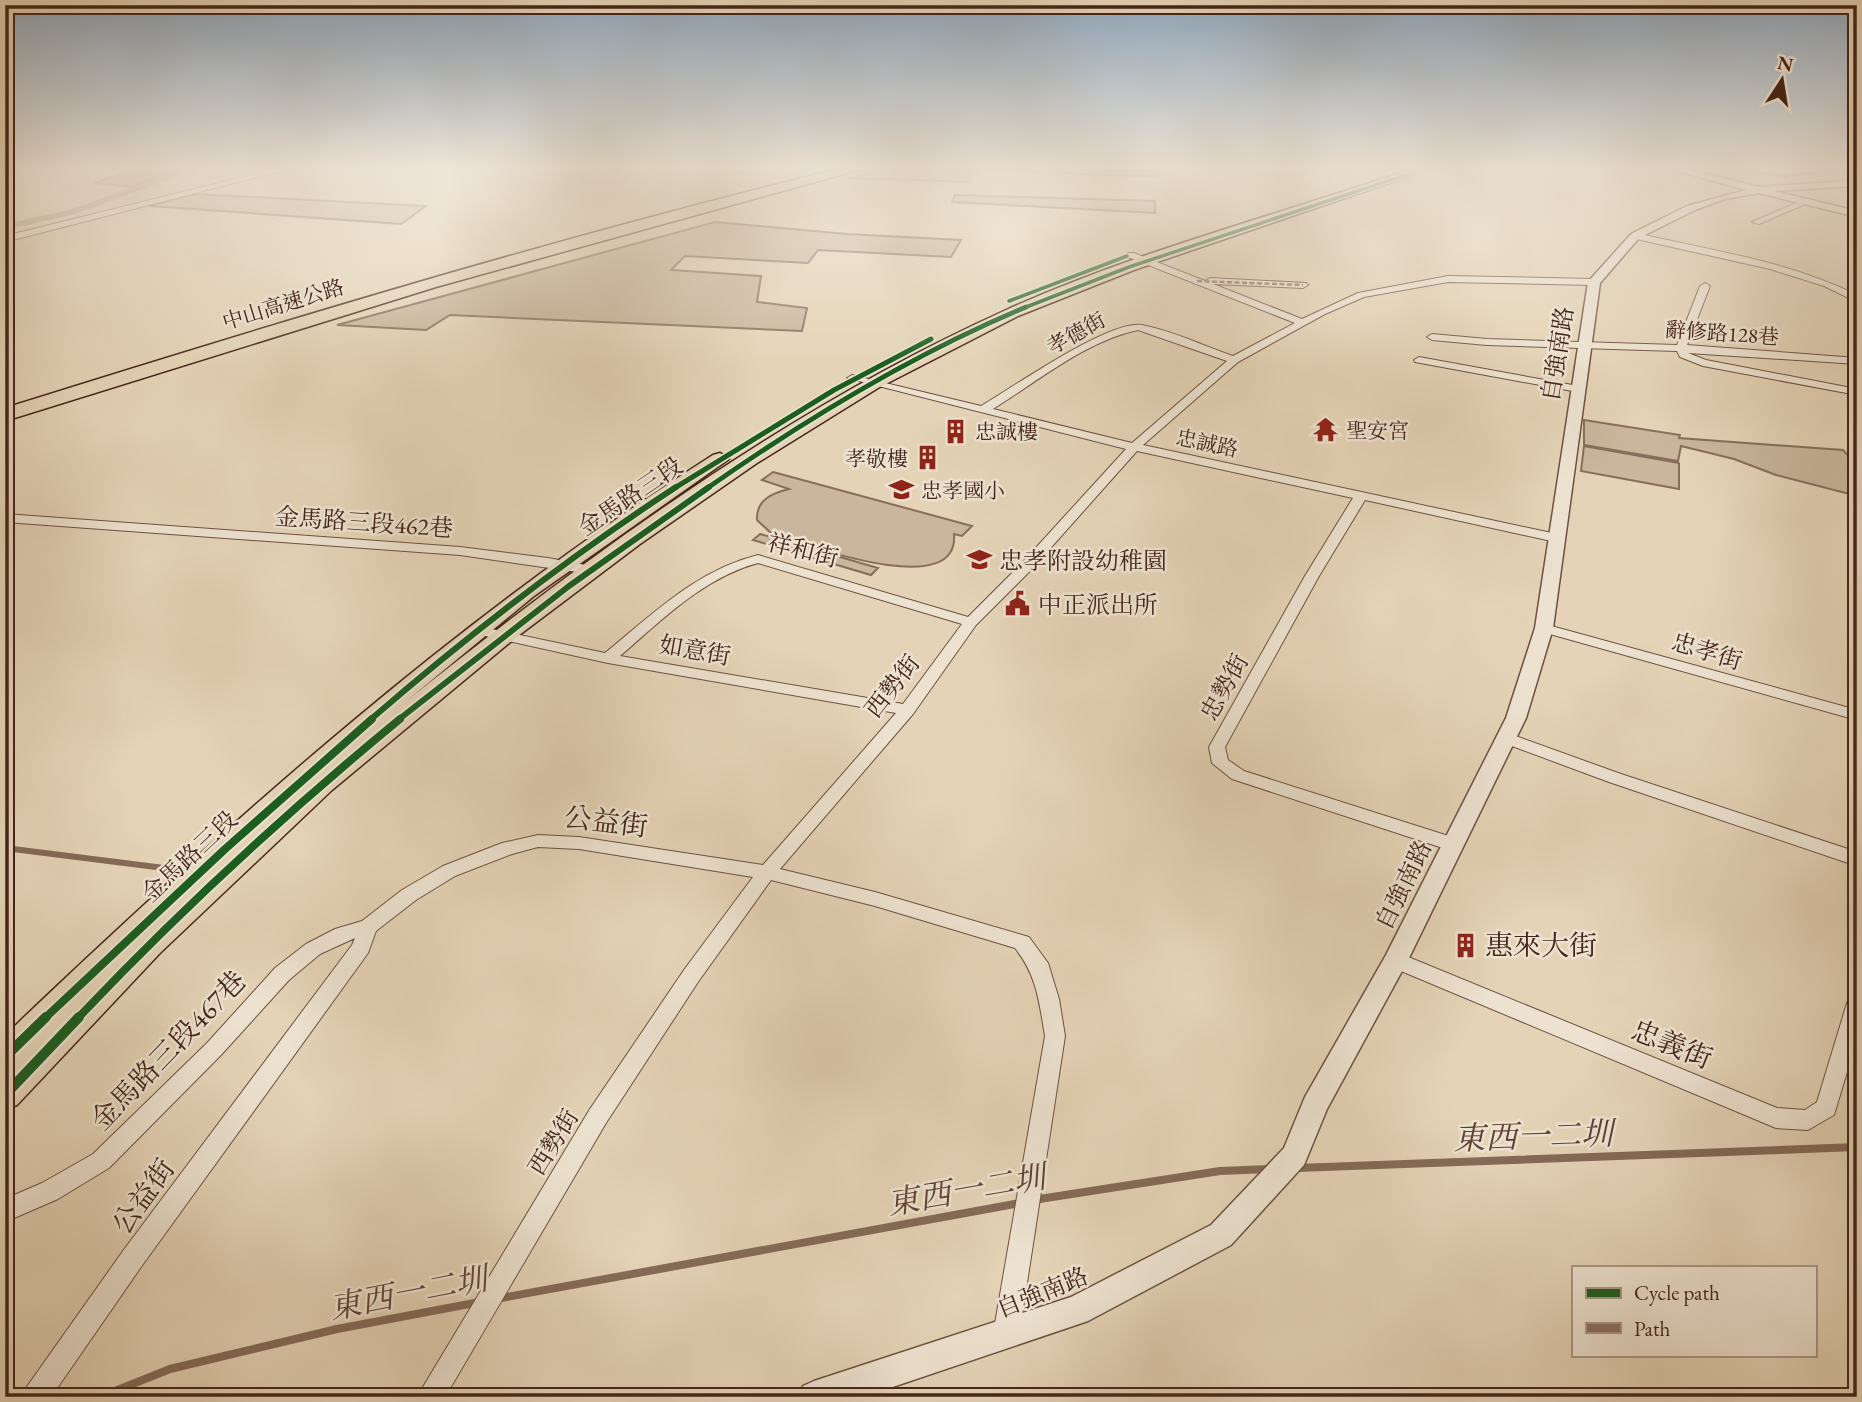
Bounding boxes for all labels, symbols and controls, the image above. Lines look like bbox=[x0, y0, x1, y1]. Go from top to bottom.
north arrow bbox=[1746, 46, 1816, 116]
text: N bbox=[1775, 50, 1796, 78]
street label: 中山高速公路 bbox=[219, 273, 347, 335]
street label: 自強南路 bbox=[1534, 304, 1580, 404]
street label: 孝德街 bbox=[1042, 306, 1110, 360]
street label: 辭修路128巷 bbox=[1664, 316, 1780, 350]
temple icon: 聖安宮 bbox=[1312, 416, 1340, 444]
building icon: 忠誠樓 bbox=[941, 417, 969, 445]
place label: 聖安宮 bbox=[1346, 417, 1409, 444]
place label: 忠誠樓 bbox=[975, 418, 1038, 445]
street label: 忠誠路 bbox=[1173, 423, 1241, 463]
building icon: 孝敬樓 bbox=[914, 444, 942, 472]
place label: 孝敬樓 bbox=[845, 445, 908, 472]
street label: 金馬路三段 bbox=[572, 450, 688, 542]
school or university icon: 忠孝國小 bbox=[887, 476, 915, 504]
place label: 忠孝國小 bbox=[921, 477, 1005, 504]
street label: 金馬路三段462巷 bbox=[274, 500, 454, 544]
street label: 祥和街 bbox=[764, 526, 842, 574]
place label: 忠孝附設幼稚園 bbox=[999, 545, 1167, 576]
school or university icon: 忠孝附設幼稚園 bbox=[965, 546, 993, 574]
place label: 中正派出所 bbox=[1038, 589, 1158, 620]
public building icon: 中正派出所 bbox=[1004, 590, 1032, 618]
street label: 忠孝街 bbox=[1668, 626, 1746, 676]
street label: 如意街 bbox=[657, 628, 733, 672]
street label: 西勢街 bbox=[858, 648, 926, 724]
street label: 忠勢街 bbox=[1193, 648, 1255, 726]
street label: 公益街 bbox=[562, 798, 650, 844]
street label: 金馬路三段 bbox=[135, 804, 243, 908]
street label: 自強南路 bbox=[1368, 835, 1438, 935]
place label: 惠來大街 bbox=[1485, 927, 1597, 963]
building icon: 惠來大街 bbox=[1451, 931, 1479, 959]
street label: 金馬路三段467巷 bbox=[83, 963, 253, 1137]
street label: 忠義街 bbox=[1626, 1012, 1718, 1076]
street label: 西勢街 bbox=[521, 1103, 585, 1181]
water label: 東西一二圳 bbox=[1452, 1112, 1619, 1160]
street label: 公益街 bbox=[104, 1151, 182, 1241]
water label: 東西一二圳 bbox=[884, 1155, 1053, 1225]
water label: 東西一二圳 bbox=[325, 1256, 495, 1329]
street label: 自強南路 bbox=[992, 1260, 1092, 1324]
legend bbox=[1572, 1266, 1816, 1356]
text: Cycle path bbox=[1634, 1279, 1720, 1306]
text: Path bbox=[1634, 1315, 1671, 1342]

